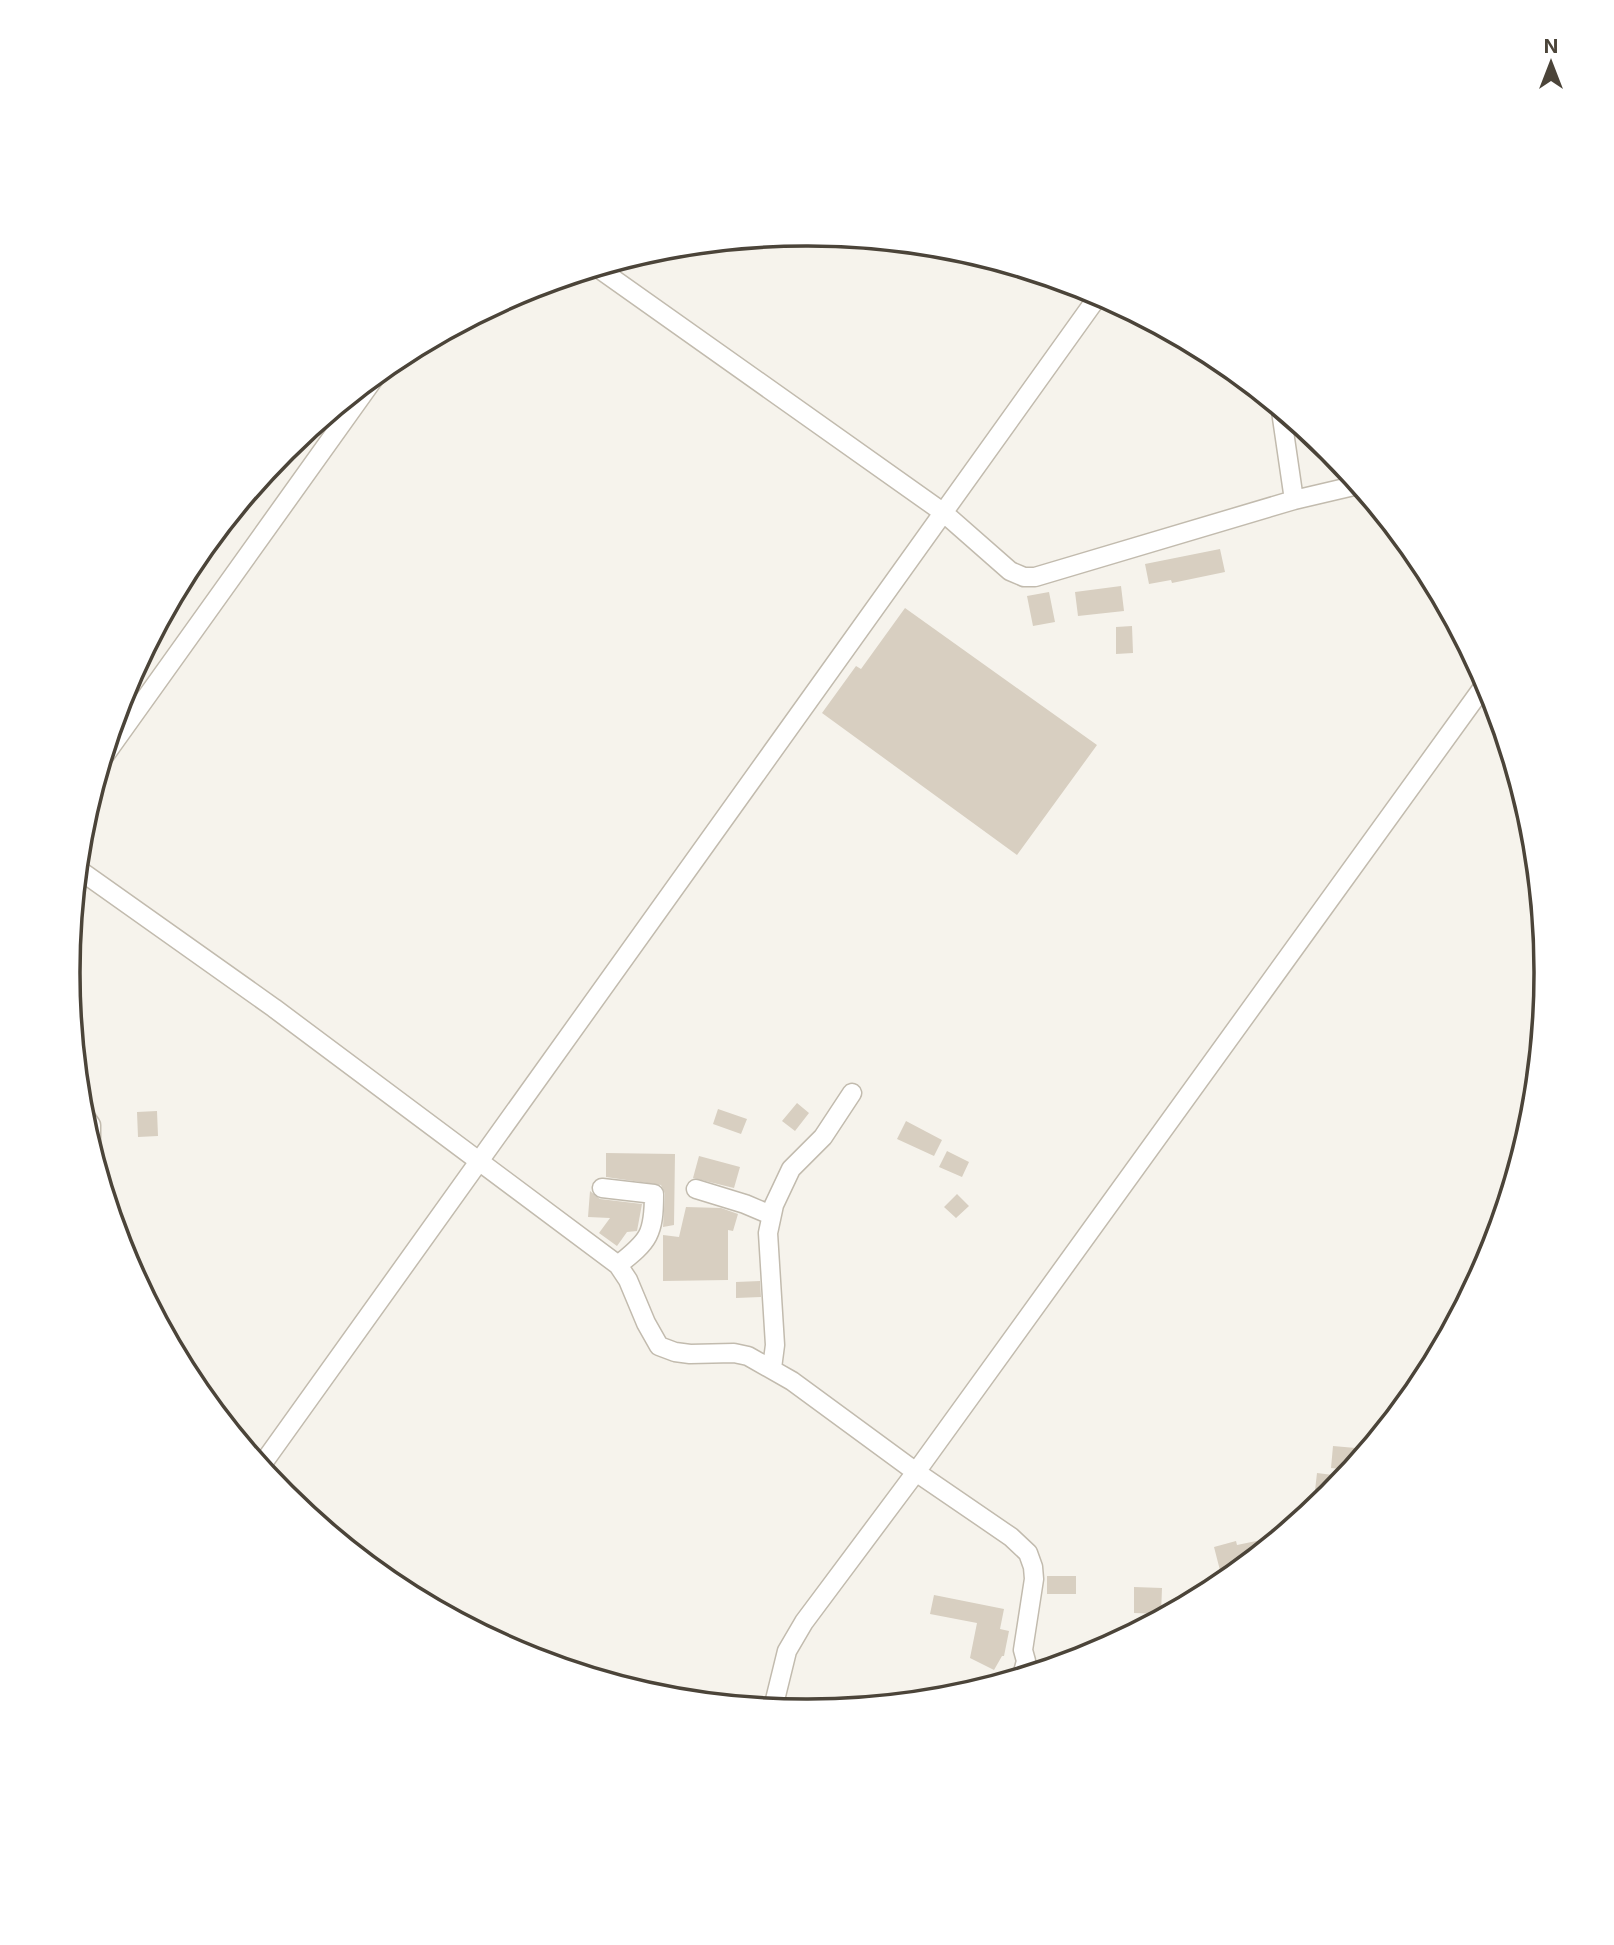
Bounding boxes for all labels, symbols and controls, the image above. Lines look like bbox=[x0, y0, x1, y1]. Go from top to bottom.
north arrow bbox=[1516, 28, 1586, 98]
text: N bbox=[1544, 35, 1558, 58]

